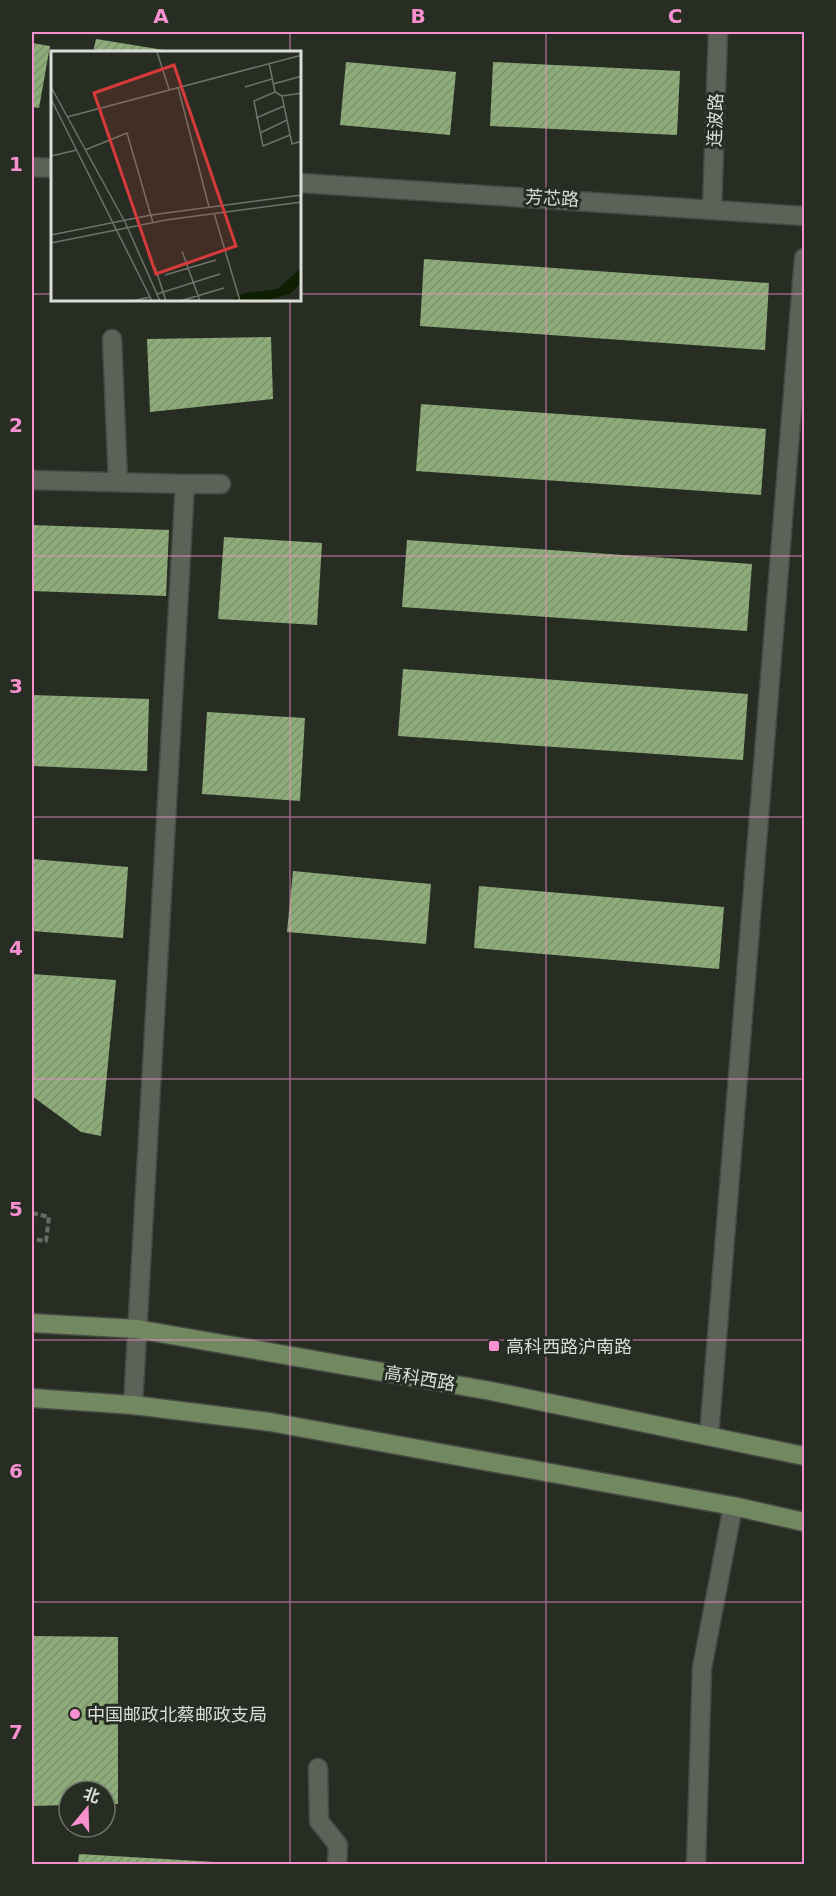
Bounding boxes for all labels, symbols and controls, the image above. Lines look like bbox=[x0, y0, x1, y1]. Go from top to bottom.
text: A bbox=[153, 4, 169, 28]
text: B bbox=[410, 4, 426, 28]
text: C bbox=[668, 4, 682, 28]
inset map bbox=[51, 51, 302, 302]
street label: 连波路 bbox=[704, 93, 726, 147]
text: 1 bbox=[9, 152, 23, 176]
street label: 芳芯路 bbox=[524, 186, 580, 210]
text: 2 bbox=[9, 413, 23, 437]
text: 3 bbox=[9, 674, 23, 698]
text: 4 bbox=[9, 936, 23, 960]
text: 5 bbox=[9, 1197, 23, 1221]
place label: 高科西路沪南路 bbox=[506, 1336, 632, 1357]
marker: 高科西路沪南路 bbox=[487, 1339, 501, 1353]
street label: 高科西路 bbox=[383, 1361, 457, 1395]
text: 6 bbox=[9, 1459, 23, 1483]
place label: 中国邮政北蔡邮政支局 bbox=[87, 1704, 267, 1725]
marker: 中国邮政北蔡邮政支局 bbox=[68, 1707, 82, 1721]
text: 7 bbox=[9, 1720, 23, 1744]
north arrow bbox=[57, 1779, 117, 1839]
text: 北 bbox=[81, 1784, 102, 1807]

